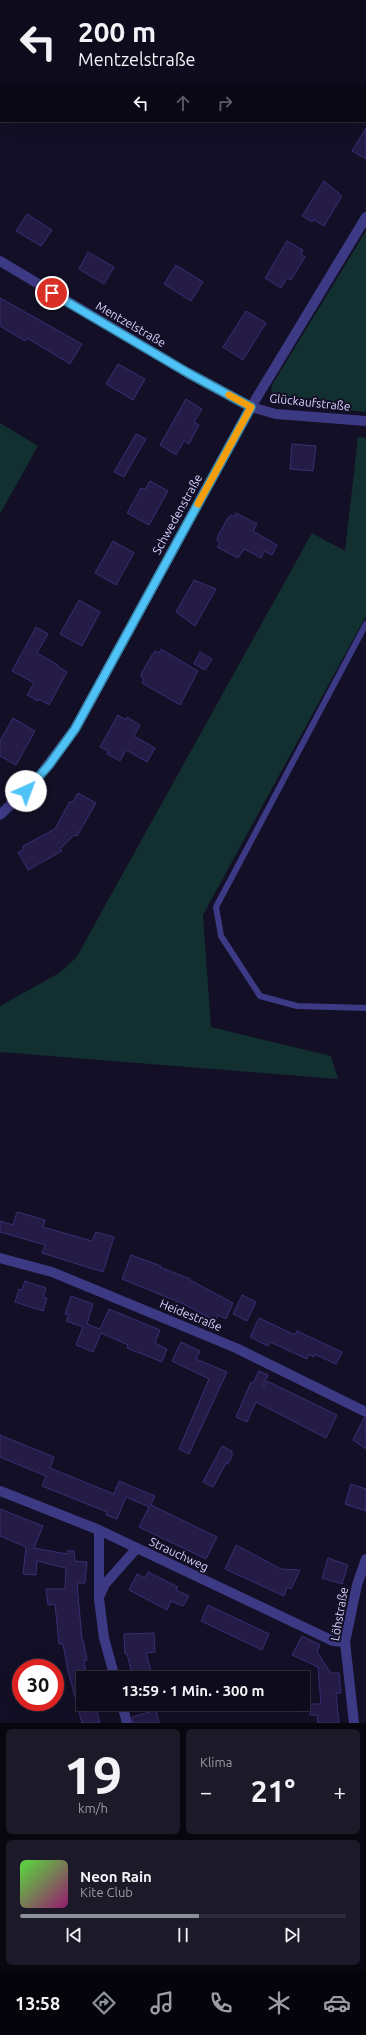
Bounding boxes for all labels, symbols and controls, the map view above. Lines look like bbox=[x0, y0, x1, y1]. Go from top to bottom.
icon: left bbox=[12, 16, 64, 68]
text: 200 m bbox=[78, 16, 156, 47]
text: Mentzelstraße bbox=[78, 49, 195, 69]
icon: left bbox=[130, 92, 152, 114]
icon: ahead bbox=[172, 92, 194, 114]
icon: right bbox=[214, 92, 236, 114]
pin bbox=[35, 276, 69, 310]
icon: arrive bbox=[41, 282, 63, 304]
street label: Mentzelstraße bbox=[94, 299, 168, 349]
street label: Glückaufstraße bbox=[269, 391, 351, 413]
street label: Schwedenstraße bbox=[150, 472, 204, 556]
position arrow bbox=[5, 770, 47, 812]
street label: Heidestraße bbox=[158, 1297, 224, 1333]
street label: Strauchweg bbox=[147, 1535, 211, 1573]
street label: Löhstraße bbox=[328, 1586, 350, 1642]
speed limit sign: 30 bbox=[12, 1659, 64, 1711]
text: 13:59 · 1 Min. · 300 m bbox=[122, 1682, 265, 1699]
text: 19 bbox=[64, 1746, 122, 1804]
text: Klima bbox=[200, 1755, 232, 1769]
text: 21° bbox=[251, 1774, 295, 1808]
text: − bbox=[200, 1779, 212, 1804]
text: + bbox=[334, 1779, 346, 1804]
text: km/h bbox=[78, 1801, 108, 1815]
text: Neon Rain bbox=[80, 1868, 152, 1885]
text: Kite Club bbox=[80, 1885, 133, 1899]
icon: previous bbox=[63, 1924, 85, 1946]
icon: pause bbox=[172, 1924, 194, 1946]
icon: next bbox=[281, 1924, 303, 1946]
icon: directions bbox=[90, 1989, 118, 2017]
icon: music bbox=[148, 1989, 176, 2017]
icon: phone bbox=[207, 1989, 235, 2017]
icon: climate bbox=[265, 1989, 293, 2017]
icon: car bbox=[323, 1989, 351, 2017]
text: 13:58 bbox=[15, 1993, 60, 2013]

